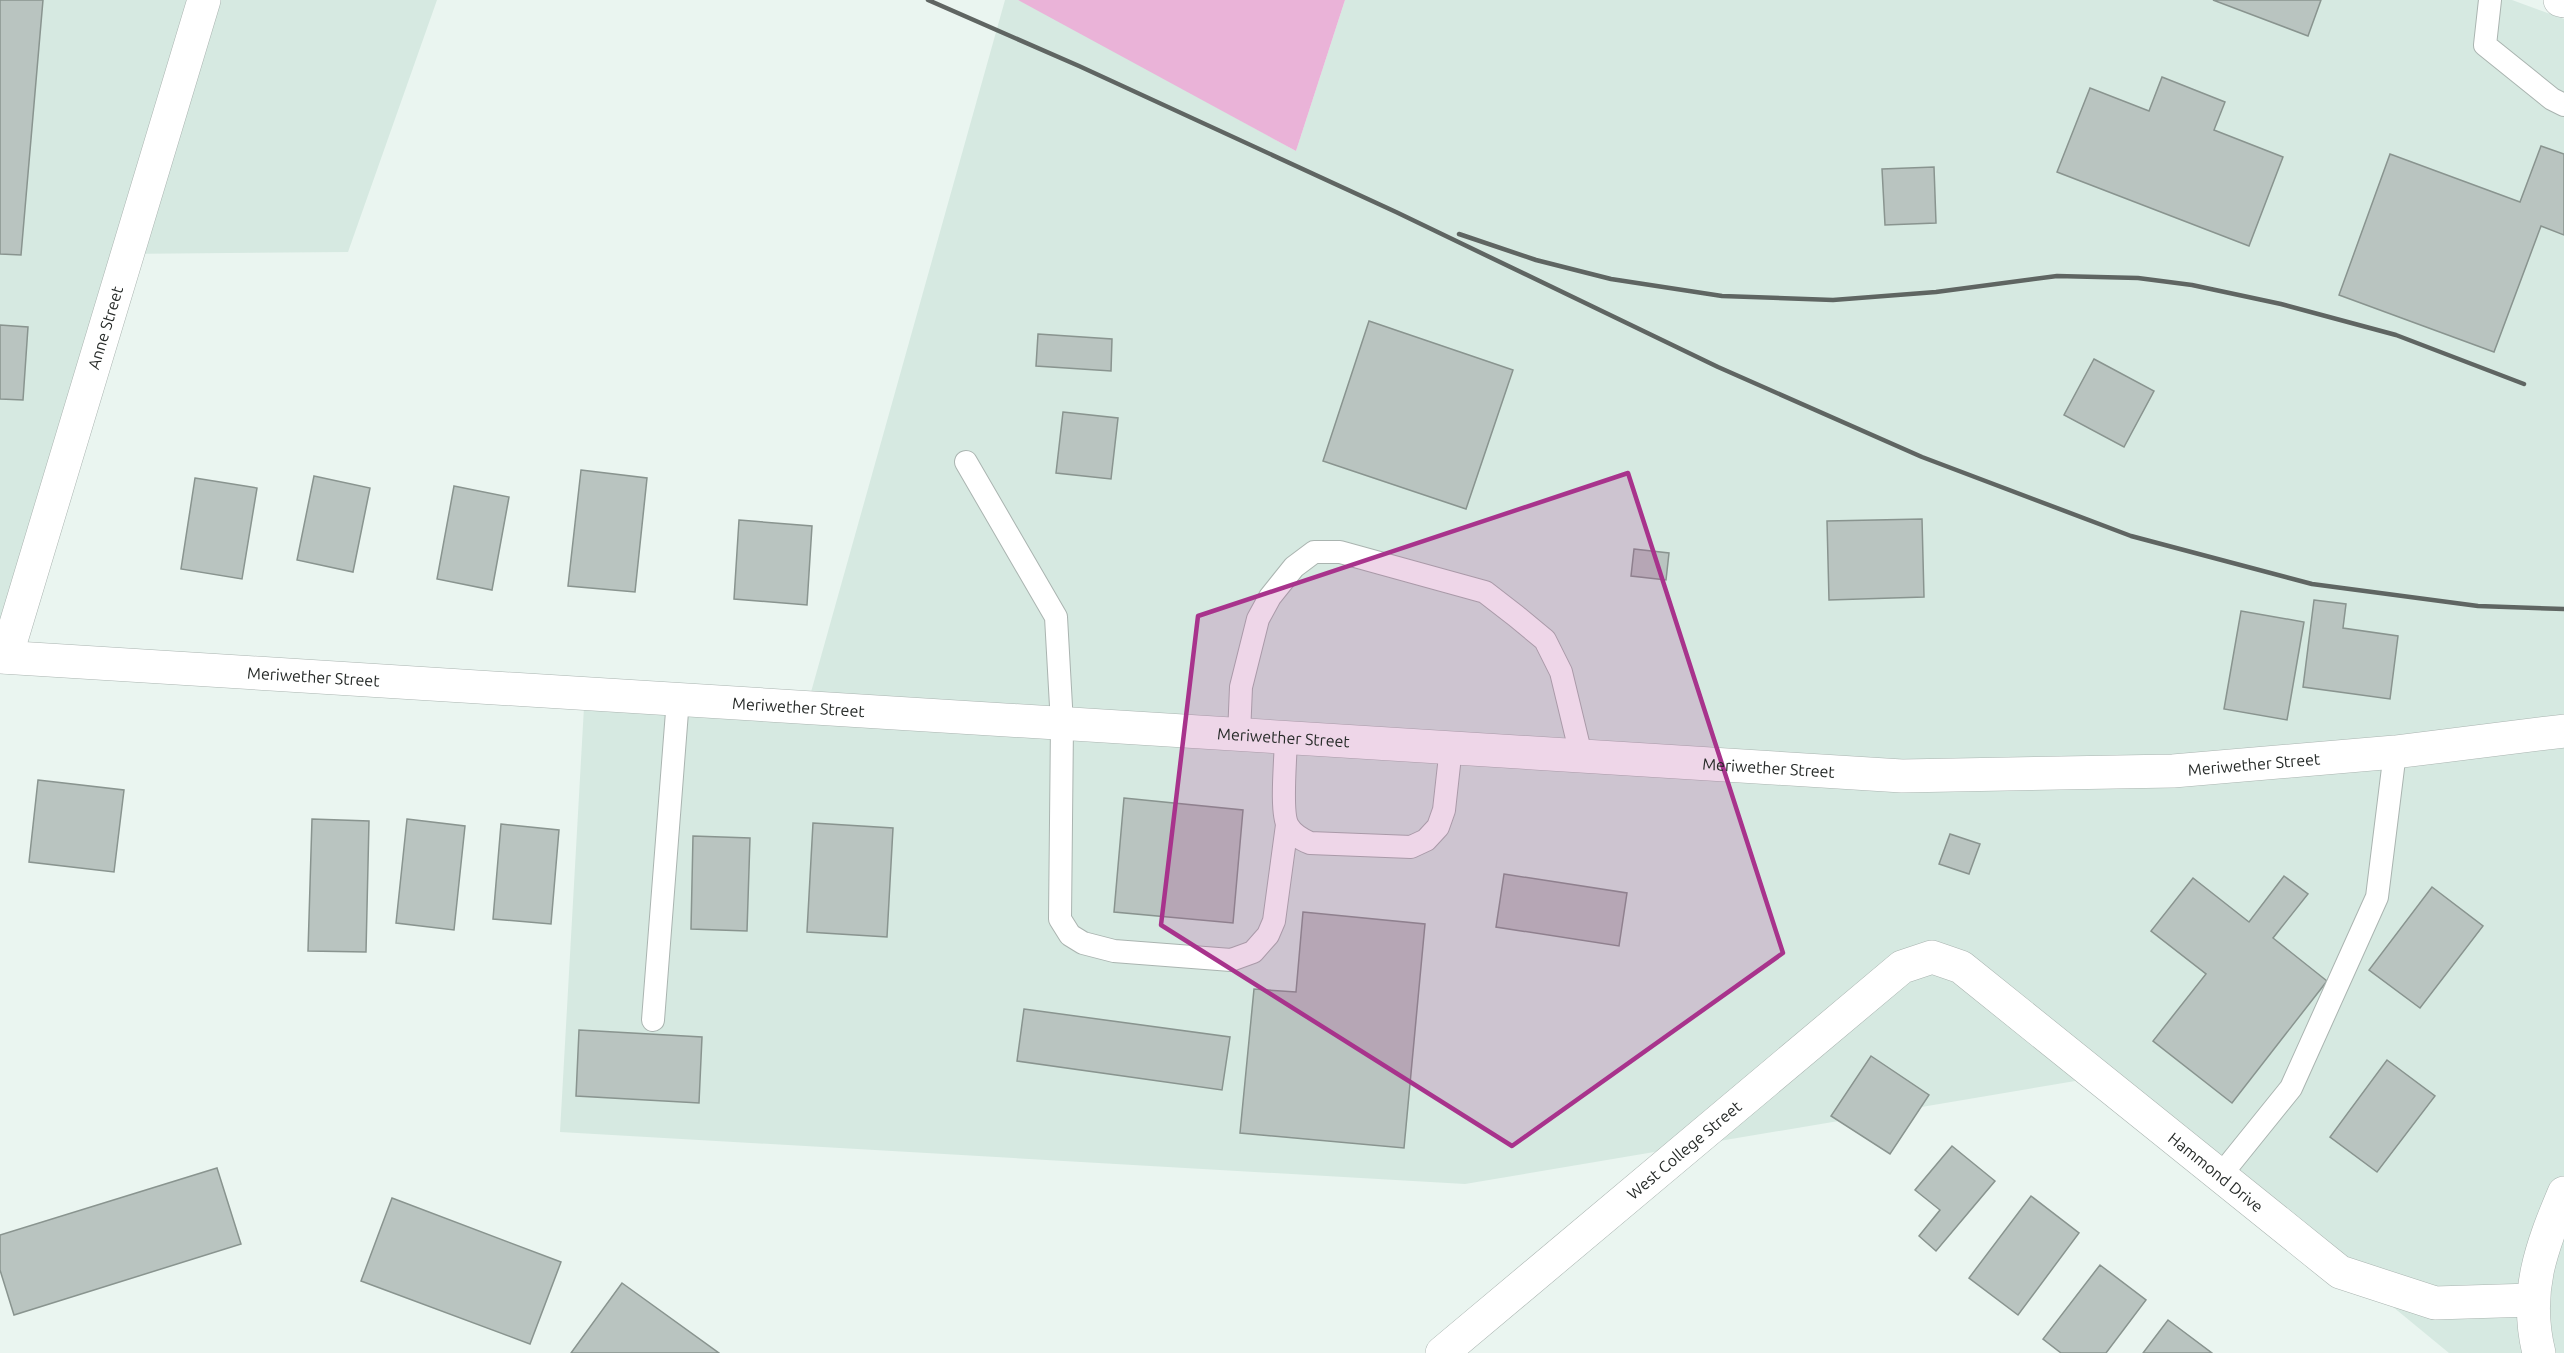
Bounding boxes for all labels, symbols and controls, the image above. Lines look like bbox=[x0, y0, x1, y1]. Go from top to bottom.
street label: Anne Street bbox=[84, 283, 126, 371]
street label: Meriwether Street bbox=[247, 663, 381, 690]
street label: Meriwether Street bbox=[732, 694, 866, 720]
street label: Meriwether Street bbox=[1217, 724, 1351, 750]
street label: Meriwether Street bbox=[2187, 749, 2322, 779]
street label: Meriwether Street bbox=[1702, 755, 1836, 781]
street label: West College Street bbox=[1623, 1097, 1745, 1203]
street label: Hammond Drive bbox=[2165, 1129, 2267, 1216]

